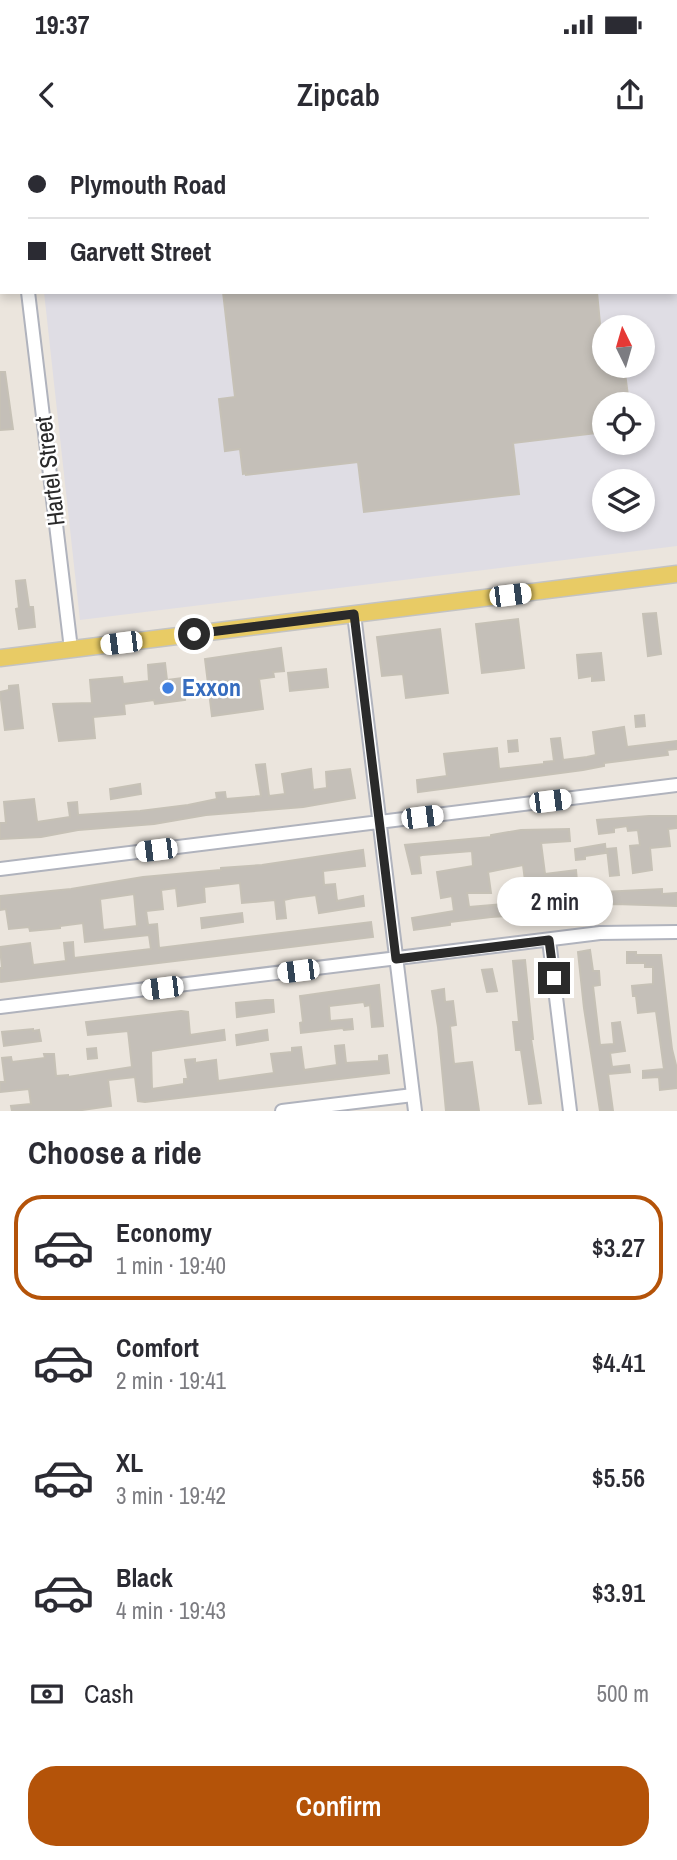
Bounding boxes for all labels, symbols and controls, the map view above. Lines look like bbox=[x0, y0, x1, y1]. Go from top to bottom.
text: 19:37 bbox=[35, 7, 90, 42]
text: Zipcab bbox=[297, 73, 380, 116]
icon: back bbox=[28, 76, 66, 114]
icon: share bbox=[611, 76, 649, 114]
text: Plymouth Road bbox=[70, 167, 226, 202]
text: Garvett Street bbox=[70, 234, 211, 269]
north arrow bbox=[592, 315, 654, 378]
map controls bbox=[592, 315, 655, 532]
button: locate bbox=[592, 392, 655, 455]
street label: Hartel Street bbox=[26, 414, 72, 528]
button: layers bbox=[592, 469, 655, 532]
car bbox=[488, 582, 533, 608]
route start bbox=[178, 618, 210, 650]
car bbox=[99, 630, 144, 656]
place label: Exxon bbox=[182, 671, 241, 703]
marker: Exxon bbox=[160, 680, 176, 696]
car bbox=[528, 788, 573, 814]
car bbox=[400, 804, 445, 830]
car bbox=[134, 837, 179, 863]
callout: 2 min bbox=[496, 876, 612, 926]
text: 2 min bbox=[531, 886, 579, 917]
car bbox=[276, 958, 321, 984]
route end bbox=[538, 962, 570, 994]
car bbox=[140, 975, 185, 1001]
text: Choose a ride bbox=[28, 1131, 202, 1174]
text: Economy bbox=[116, 1215, 212, 1250]
icon: car bbox=[32, 1216, 95, 1279]
text: $3.27 bbox=[592, 1230, 645, 1265]
text: 1 min · 19:40 bbox=[116, 1250, 226, 1281]
text: Comfort bbox=[116, 1330, 199, 1365]
icon: car bbox=[32, 1331, 95, 1394]
text: $4.41 bbox=[592, 1345, 645, 1380]
text: 2 min · 19:41 bbox=[116, 1365, 226, 1396]
text: XL bbox=[116, 1445, 143, 1480]
icon: car bbox=[32, 1446, 95, 1509]
text: $5.56 bbox=[592, 1460, 645, 1495]
text: 3 min · 19:42 bbox=[116, 1480, 226, 1511]
text: Black bbox=[116, 1560, 173, 1595]
icon: car bbox=[32, 1561, 95, 1624]
text: $3.91 bbox=[592, 1575, 645, 1610]
text: 4 min · 19:43 bbox=[116, 1595, 226, 1626]
icon: cash bbox=[28, 1675, 66, 1713]
text: Cash bbox=[84, 1676, 134, 1711]
text: 500 m bbox=[597, 1678, 649, 1709]
button: Confirm bbox=[28, 1766, 649, 1846]

